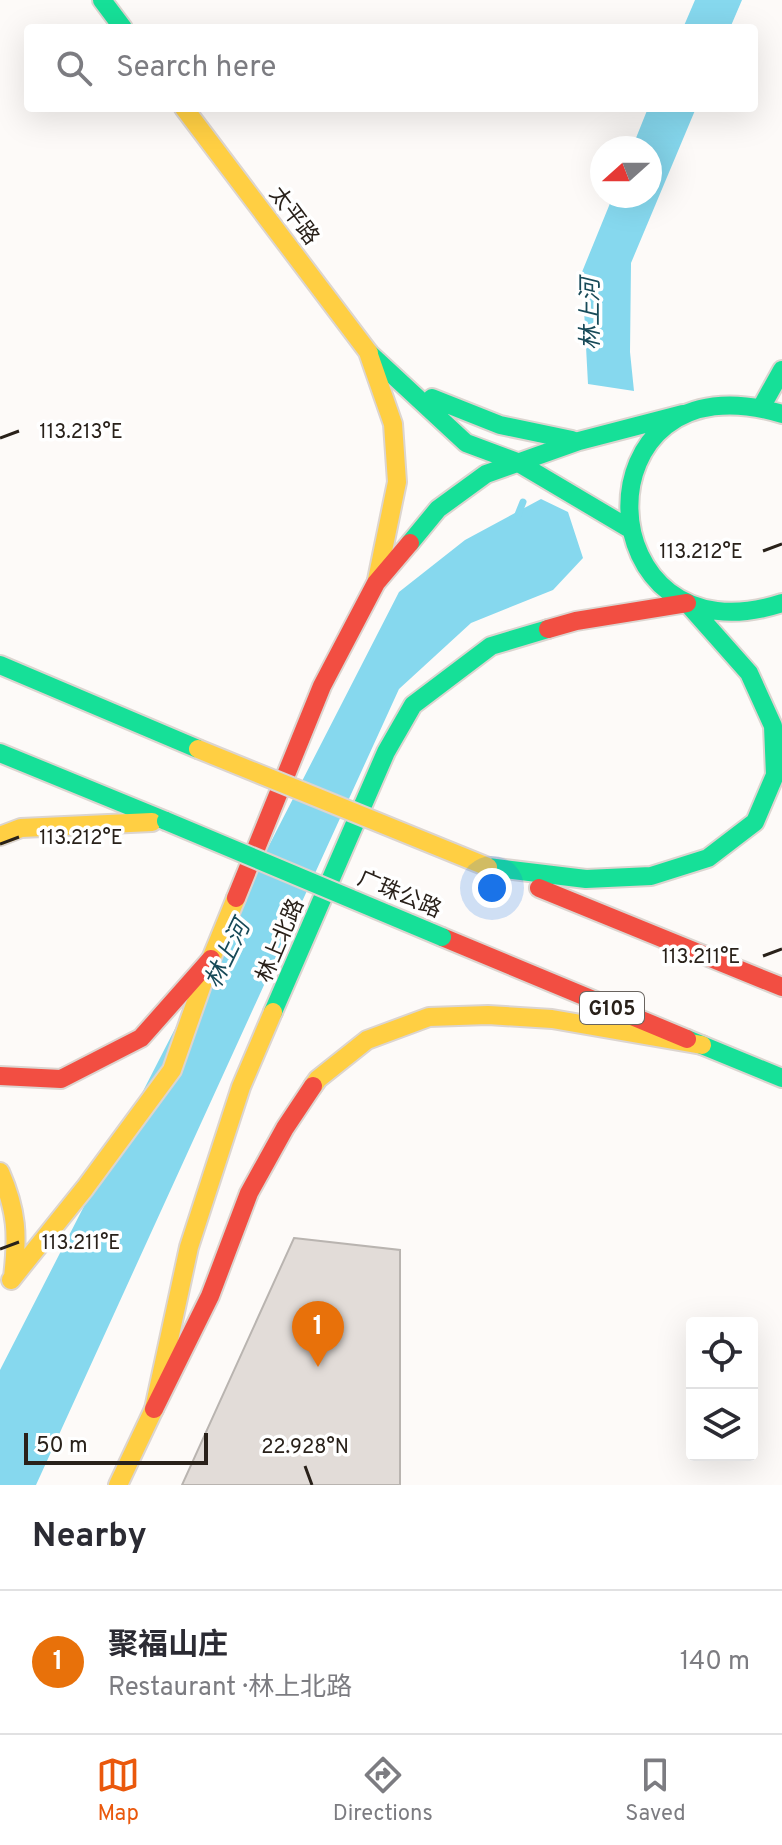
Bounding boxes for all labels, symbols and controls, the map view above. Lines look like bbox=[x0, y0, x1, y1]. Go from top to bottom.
search box bbox=[24, 24, 758, 112]
icon: search bbox=[52, 46, 96, 90]
text: Search here bbox=[116, 50, 276, 87]
north arrow bbox=[590, 136, 662, 208]
street label: 太平路 bbox=[262, 182, 324, 251]
water label: 林上河 bbox=[577, 274, 607, 350]
text: 113.213°E bbox=[39, 420, 123, 446]
text: 113.212°E bbox=[659, 540, 743, 566]
text: 113.212°E bbox=[39, 826, 123, 852]
street label: 广珠公路 bbox=[353, 866, 445, 925]
your location bbox=[472, 868, 512, 908]
street label: 林上北路 bbox=[252, 895, 311, 987]
water label: 林上河 bbox=[200, 912, 260, 994]
text: 113.211°E bbox=[662, 945, 740, 971]
road number: G105 bbox=[580, 992, 644, 1024]
text: 113.211°E bbox=[42, 1231, 120, 1257]
pin: 1 bbox=[292, 1301, 344, 1367]
map controls bbox=[686, 1317, 758, 1461]
button: locate bbox=[686, 1317, 758, 1389]
button: layers bbox=[686, 1389, 758, 1461]
scale bar bbox=[24, 1429, 208, 1465]
text: 50 m bbox=[36, 1433, 88, 1460]
text: 22.928°N bbox=[261, 1435, 349, 1461]
text: Nearby bbox=[32, 1516, 147, 1559]
text: 聚福山庄 bbox=[108, 1628, 228, 1665]
text: 1 bbox=[53, 1646, 63, 1679]
text: 140 m bbox=[680, 1646, 750, 1679]
text: Restaurant · 林上北路 bbox=[108, 1672, 352, 1705]
tab: Map bbox=[96, 1753, 140, 1828]
tab: Directions bbox=[333, 1753, 433, 1828]
tab: Saved bbox=[625, 1753, 686, 1828]

